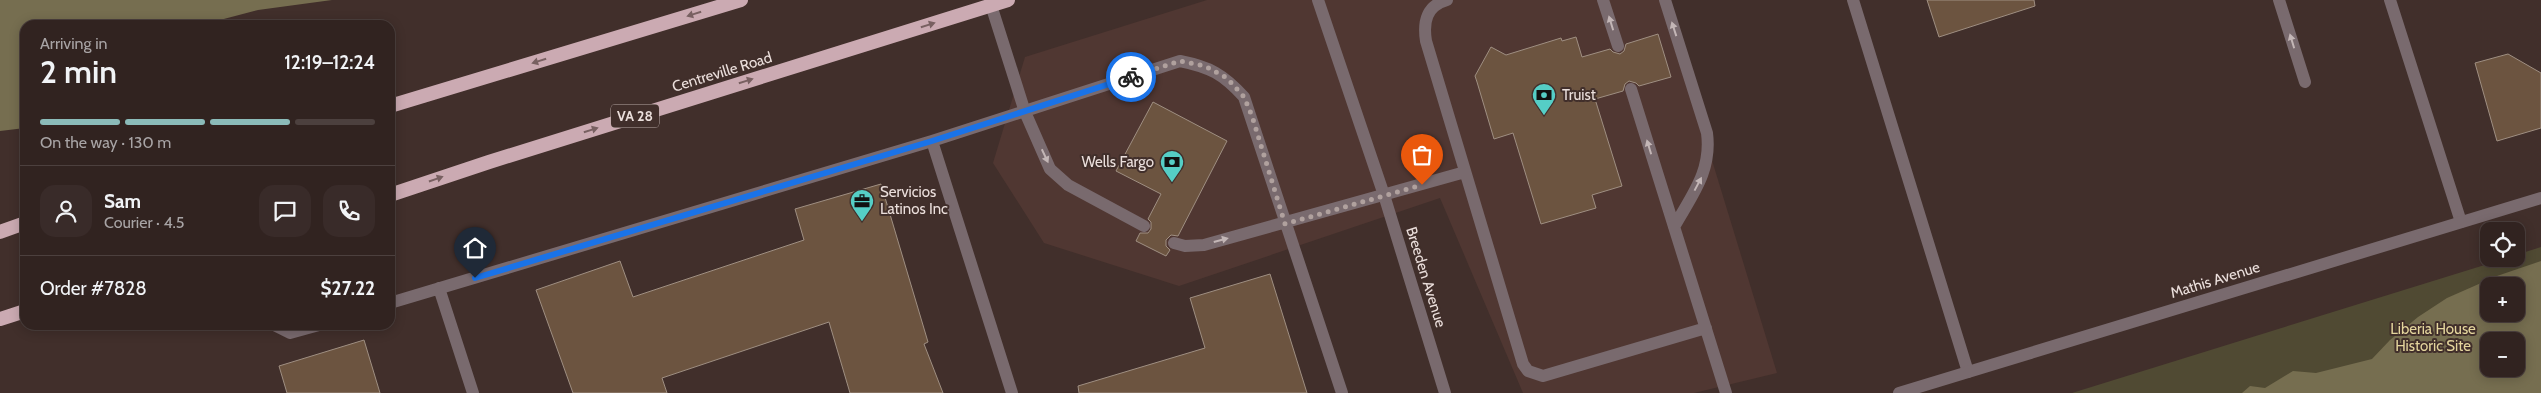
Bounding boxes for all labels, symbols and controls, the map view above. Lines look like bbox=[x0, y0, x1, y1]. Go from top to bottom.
one-way arrow bbox=[687, 11, 702, 19]
one-way arrow bbox=[1606, 16, 1614, 31]
one-way arrow bbox=[921, 20, 936, 28]
one-way arrow bbox=[1670, 22, 1678, 37]
one-way arrow bbox=[2288, 33, 2296, 48]
text: Arriving in bbox=[40, 34, 107, 53]
street label: Centreville Road bbox=[670, 48, 774, 96]
text: 12:19–12:24 bbox=[284, 51, 375, 74]
text: 2 min bbox=[40, 52, 117, 91]
courier bbox=[1106, 52, 1156, 102]
one-way arrow bbox=[531, 57, 546, 65]
icon: bike bbox=[1117, 63, 1145, 91]
one-way arrow bbox=[739, 77, 754, 85]
bank icon: Truist bbox=[1531, 82, 1557, 116]
place label: Truist bbox=[1562, 86, 1596, 104]
road number: VA 28 bbox=[611, 104, 659, 128]
one-way arrow bbox=[584, 125, 599, 133]
text: On the way · 130 m bbox=[40, 133, 171, 152]
pin bbox=[1401, 134, 1443, 185]
one-way arrow bbox=[1645, 139, 1653, 154]
icon: bag bbox=[1408, 141, 1436, 169]
one-way arrow bbox=[1040, 149, 1049, 164]
bank icon: Wells Fargo bbox=[1159, 149, 1185, 183]
place label: Wells Fargo bbox=[1081, 153, 1154, 171]
one-way arrow bbox=[429, 175, 444, 183]
one-way arrow bbox=[1694, 177, 1702, 191]
place label: Servicios Latinos Inc bbox=[880, 183, 948, 218]
button: person bbox=[40, 185, 92, 237]
button: chat bbox=[259, 185, 311, 237]
button: phone bbox=[323, 185, 375, 237]
office icon: Servicios Latinos Inc bbox=[849, 188, 875, 222]
text: Sam bbox=[104, 190, 141, 213]
text: Courier · 4.5 bbox=[104, 213, 185, 232]
map controls bbox=[2480, 222, 2525, 377]
button: locate bbox=[2480, 222, 2525, 267]
street label: Breeden Avenue bbox=[1402, 225, 1450, 330]
pin bbox=[454, 227, 496, 278]
icon: home bbox=[461, 234, 489, 262]
one-way arrow bbox=[1214, 236, 1229, 244]
street label: Mathis Avenue bbox=[2168, 258, 2262, 302]
text: Order #7828 bbox=[40, 277, 147, 300]
text: $27.22 bbox=[321, 277, 375, 300]
button: + bbox=[2480, 277, 2525, 322]
park label: Liberia House Historic Site bbox=[2390, 320, 2476, 355]
button: − bbox=[2480, 332, 2525, 377]

